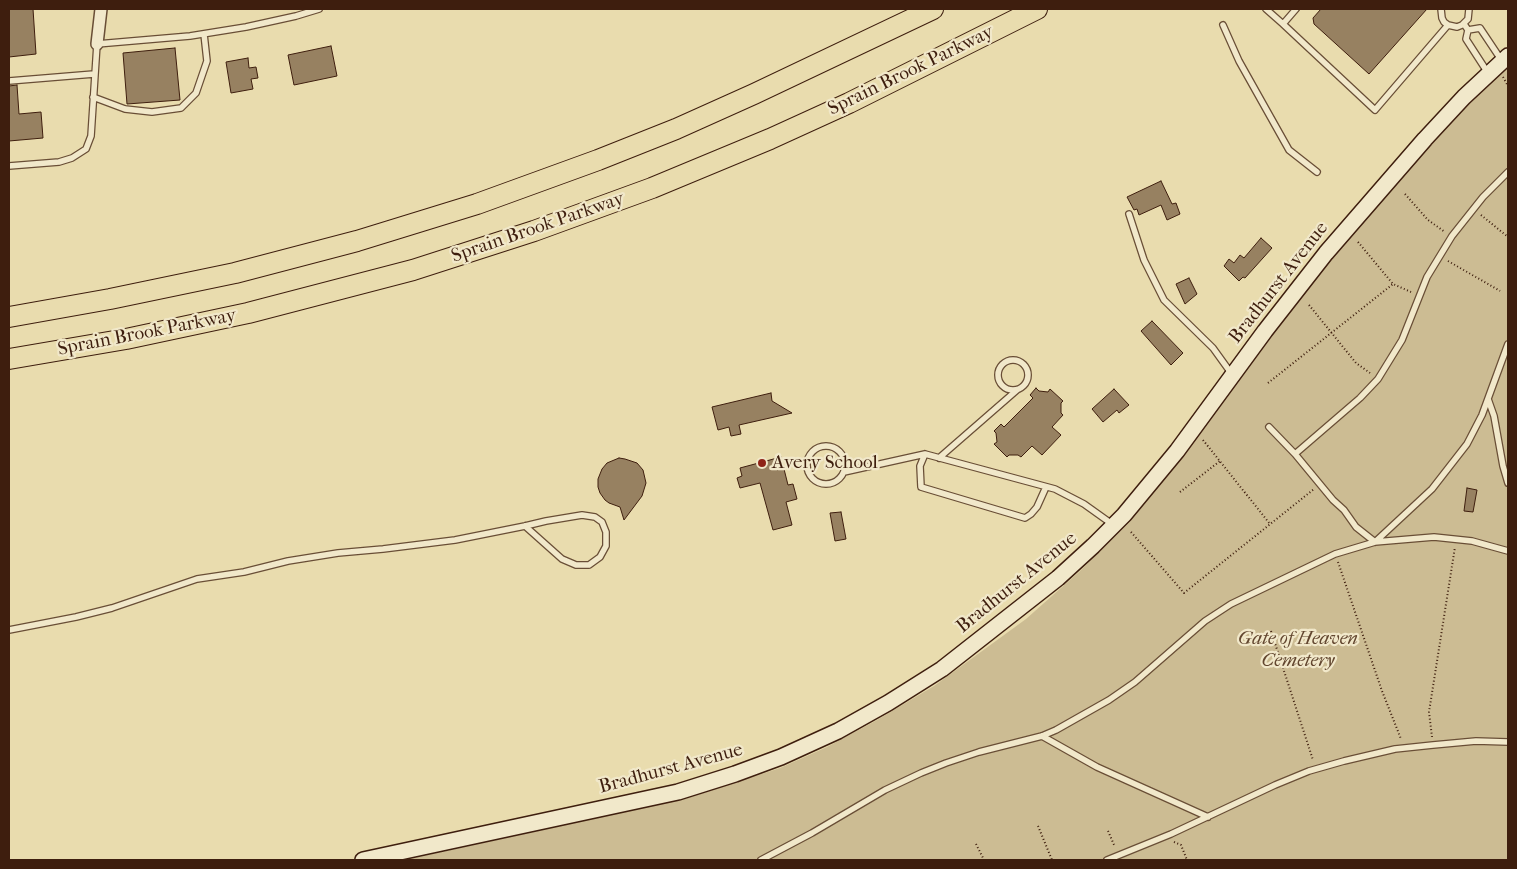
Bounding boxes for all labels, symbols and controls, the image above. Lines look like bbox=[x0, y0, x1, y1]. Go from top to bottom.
street label: Sprain Brook Parkway bbox=[825, 21, 997, 121]
street label: Sprain Brook Parkway bbox=[449, 188, 627, 268]
street label: Bradhurst Avenue bbox=[1224, 218, 1334, 348]
street label: Sprain Brook Parkway bbox=[56, 305, 238, 361]
place label: Avery School bbox=[772, 452, 878, 474]
marker: Avery School bbox=[756, 457, 768, 469]
street label: Bradhurst Avenue bbox=[952, 528, 1082, 638]
park label: Gate of Heaven Cemetery bbox=[1238, 628, 1358, 672]
street label: Bradhurst Avenue bbox=[597, 739, 745, 799]

